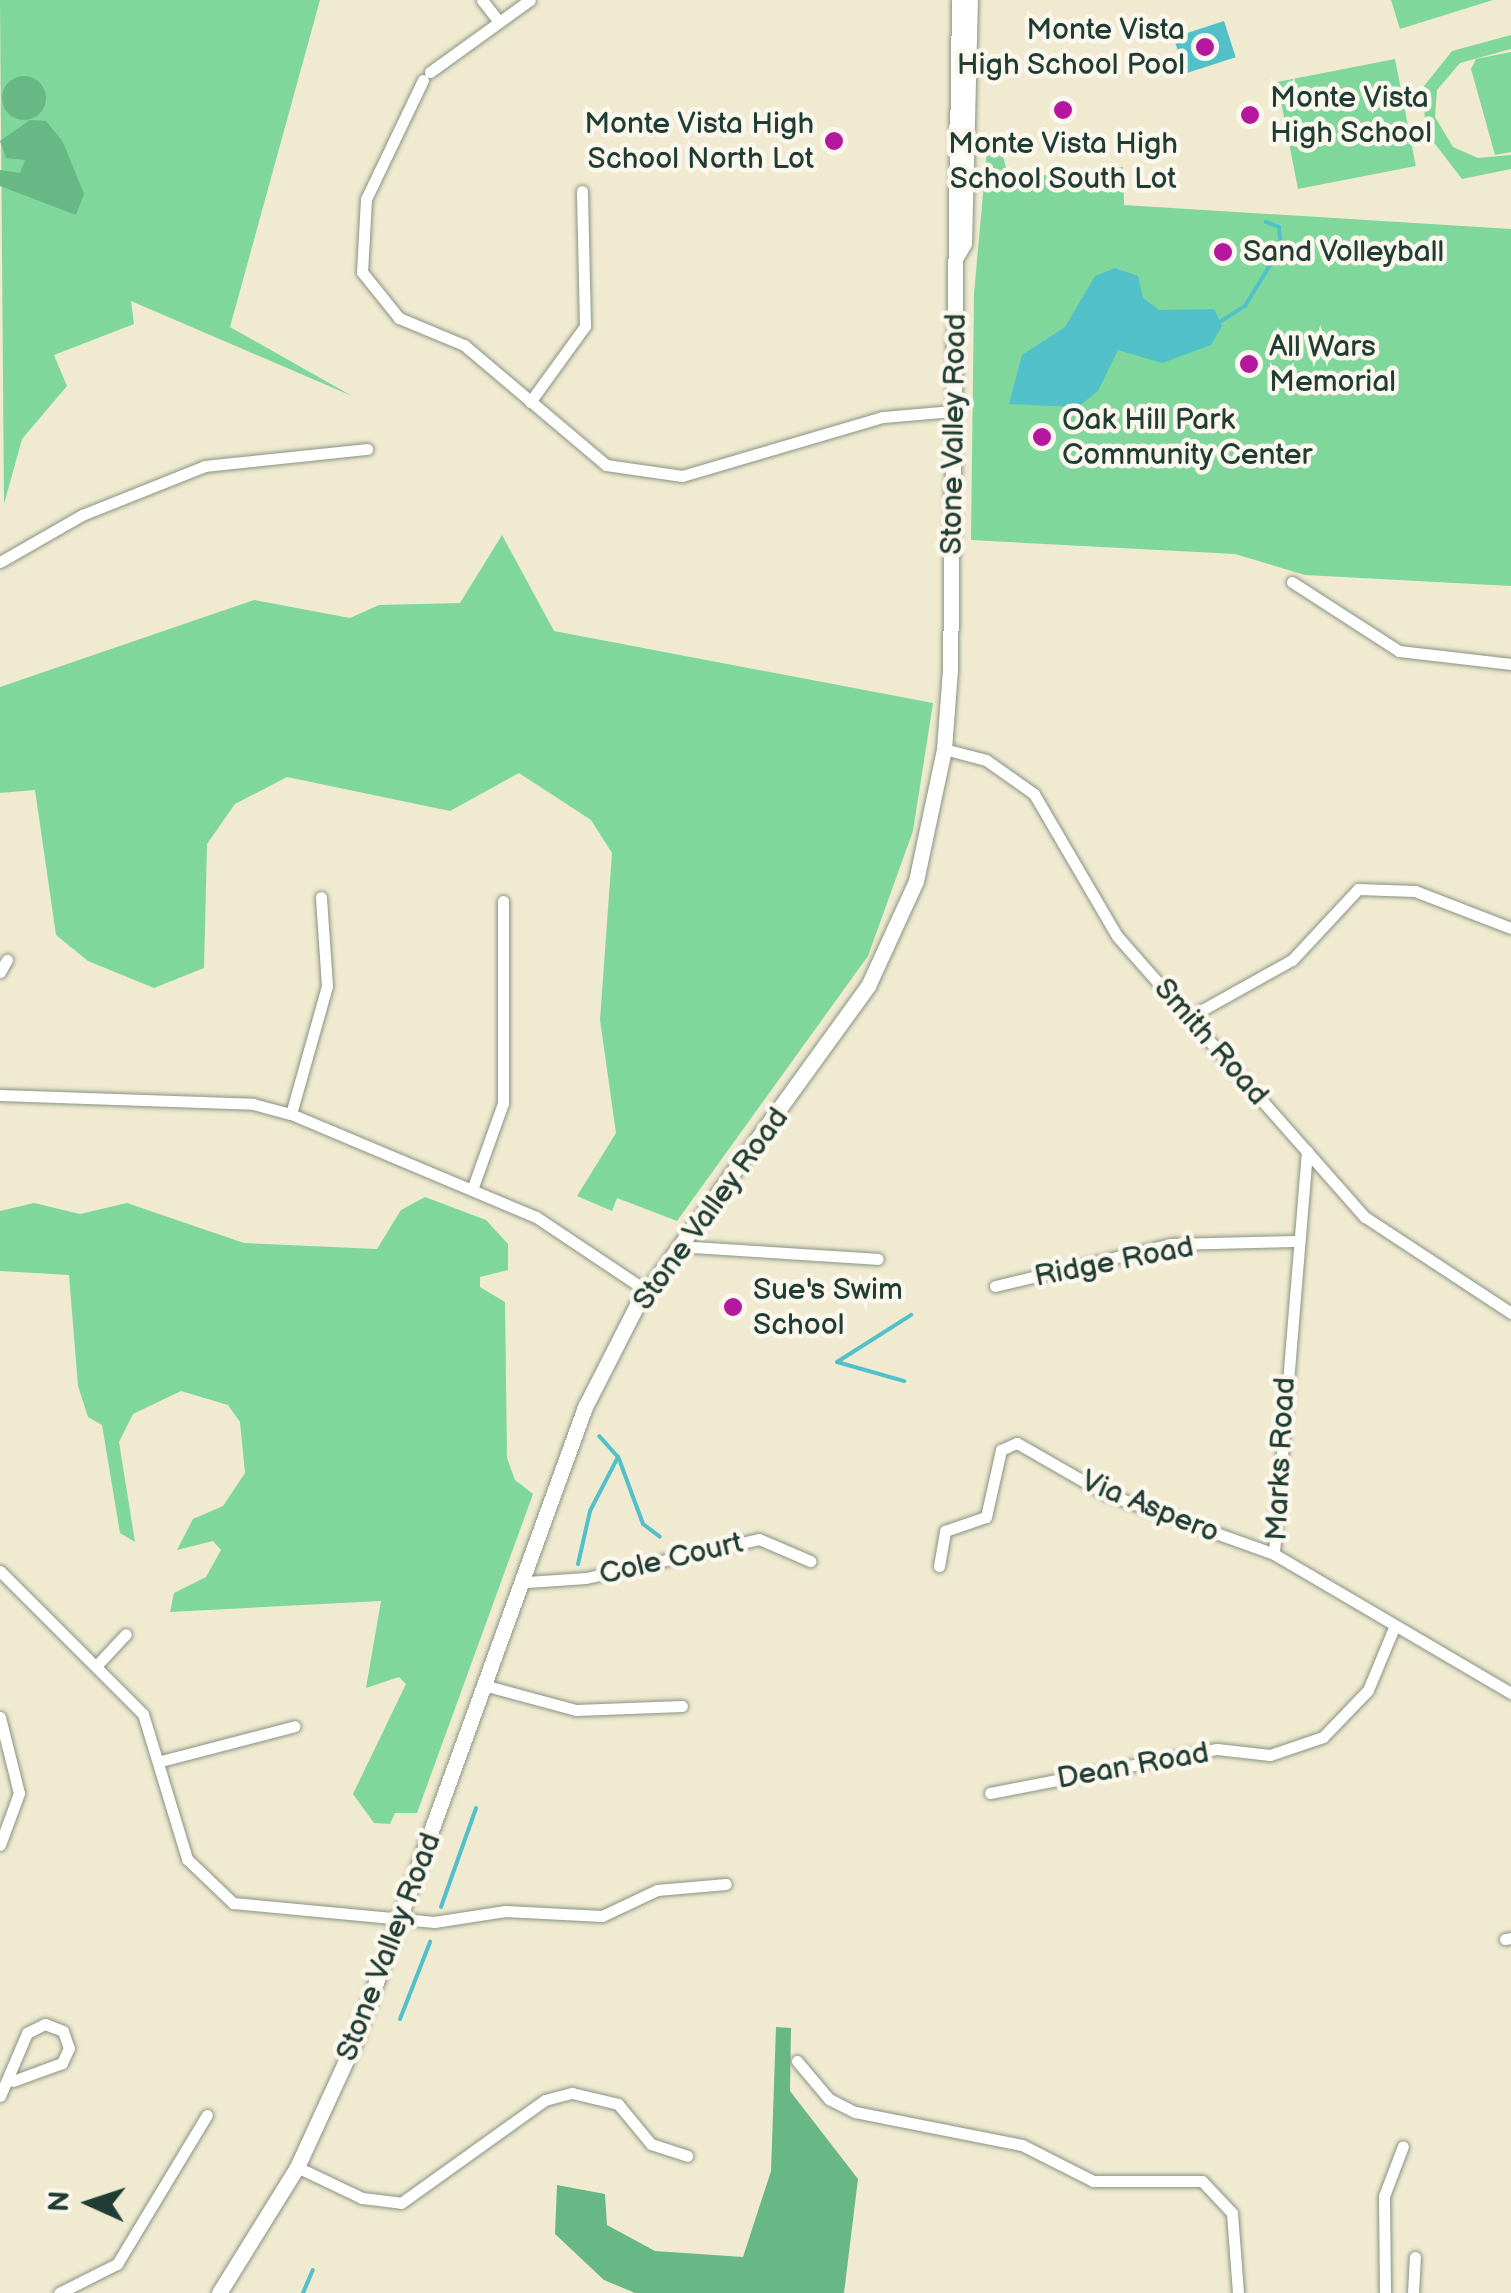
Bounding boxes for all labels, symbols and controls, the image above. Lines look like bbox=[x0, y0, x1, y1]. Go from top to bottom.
place label: Monte Vista High School Pool bbox=[956, 12, 1185, 82]
marker: Monte Vista High School Pool bbox=[1194, 36, 1216, 58]
place label: Monte Vista High School bbox=[1270, 80, 1432, 150]
marker: Monte Vista High School South Lot bbox=[1052, 99, 1074, 121]
marker: Monte Vista High School bbox=[1239, 104, 1261, 126]
place label: Monte Vista High School North Lot bbox=[583, 106, 814, 176]
place label: Monte Vista High School South Lot bbox=[948, 126, 1178, 196]
marker: Monte Vista High School North Lot bbox=[823, 130, 845, 152]
place label: Sand Volleyball bbox=[1243, 234, 1445, 270]
marker: Sand Volleyball bbox=[1212, 241, 1234, 263]
street label: Stone Valley Road bbox=[934, 312, 974, 556]
place label: All Wars Memorial bbox=[1269, 329, 1396, 400]
marker: All Wars Memorial bbox=[1238, 353, 1260, 375]
place label: Oak Hill Park Community Center bbox=[1062, 402, 1314, 472]
marker: Oak Hill Park Community Center bbox=[1031, 426, 1053, 448]
street label: Smith Road bbox=[1146, 971, 1276, 1113]
street label: Stone Valley Road bbox=[625, 1100, 797, 1318]
street label: Ridge Road bbox=[1031, 1229, 1197, 1295]
place label: Sue's Swim School bbox=[753, 1272, 903, 1342]
marker: Sue's Swim School bbox=[722, 1296, 744, 1318]
street label: Marks Road bbox=[1259, 1376, 1303, 1542]
street label: Via Aspero bbox=[1076, 1463, 1224, 1551]
street label: Cole Court bbox=[596, 1525, 746, 1593]
street label: Dean Road bbox=[1054, 1735, 1212, 1797]
street label: Stone Valley Road bbox=[328, 1826, 450, 2068]
north arrow bbox=[40, 2153, 140, 2253]
text: N bbox=[43, 2190, 77, 2213]

